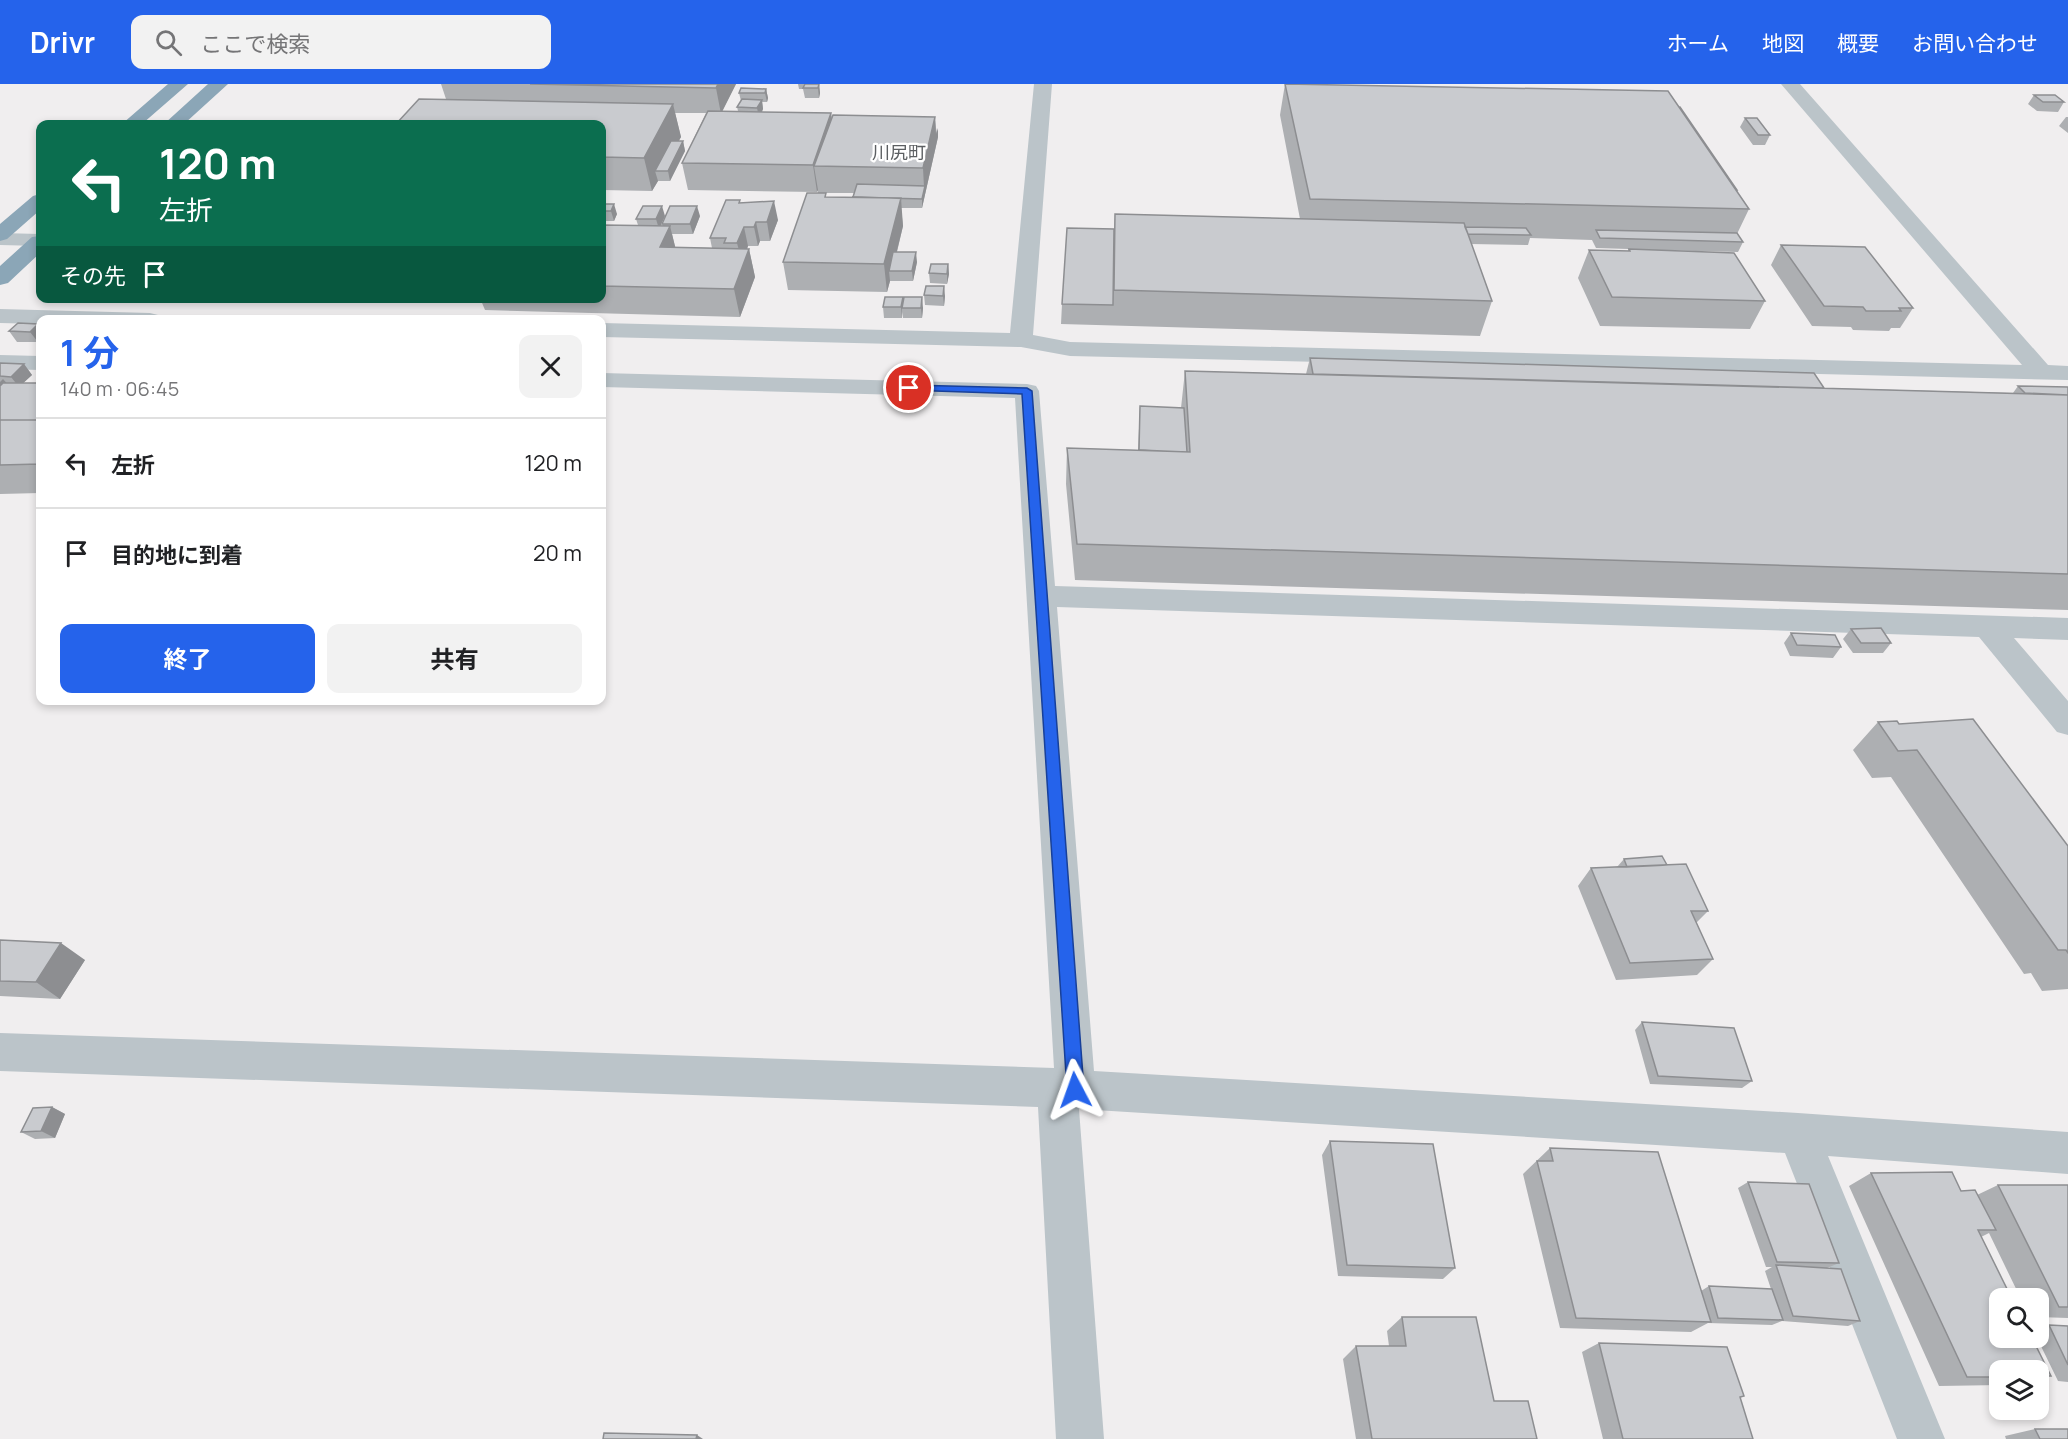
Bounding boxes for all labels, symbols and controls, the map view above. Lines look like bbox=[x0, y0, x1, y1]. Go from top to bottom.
search box bbox=[131, 15, 551, 69]
text: Drivr bbox=[30, 23, 95, 61]
icon: search bbox=[152, 26, 185, 59]
text: ここで検索 bbox=[200, 29, 310, 59]
text: ホーム bbox=[1667, 29, 1729, 57]
text: 地図 bbox=[1762, 29, 1804, 57]
text: 概要 bbox=[1837, 29, 1879, 57]
text: お問い合わせ bbox=[1912, 29, 2038, 57]
text: 120 m bbox=[159, 134, 276, 192]
district label: 川尻町 bbox=[872, 140, 926, 164]
icon: left bbox=[60, 144, 138, 222]
text: 左折 bbox=[159, 191, 213, 228]
icon: arrive bbox=[138, 258, 171, 291]
text: その先 bbox=[60, 261, 126, 291]
text: 1 分 bbox=[60, 328, 119, 377]
button: close bbox=[519, 335, 582, 398]
pin bbox=[883, 362, 934, 413]
icon: arrive bbox=[892, 371, 925, 404]
text: 140 m · 06:45 bbox=[60, 375, 179, 402]
icon: left bbox=[60, 447, 93, 480]
text: 120 m bbox=[524, 448, 582, 478]
text: 左折 bbox=[111, 450, 155, 480]
icon: arrive bbox=[60, 537, 93, 570]
text: 20 m bbox=[533, 538, 582, 568]
text: 目的地に到着 bbox=[111, 540, 243, 570]
button: 終了 bbox=[60, 624, 315, 693]
button: 共有 bbox=[327, 624, 582, 693]
position arrow bbox=[1043, 1058, 1107, 1122]
map controls bbox=[1989, 1288, 2049, 1420]
button: search bbox=[1989, 1288, 2049, 1348]
button: layers bbox=[1989, 1360, 2049, 1420]

